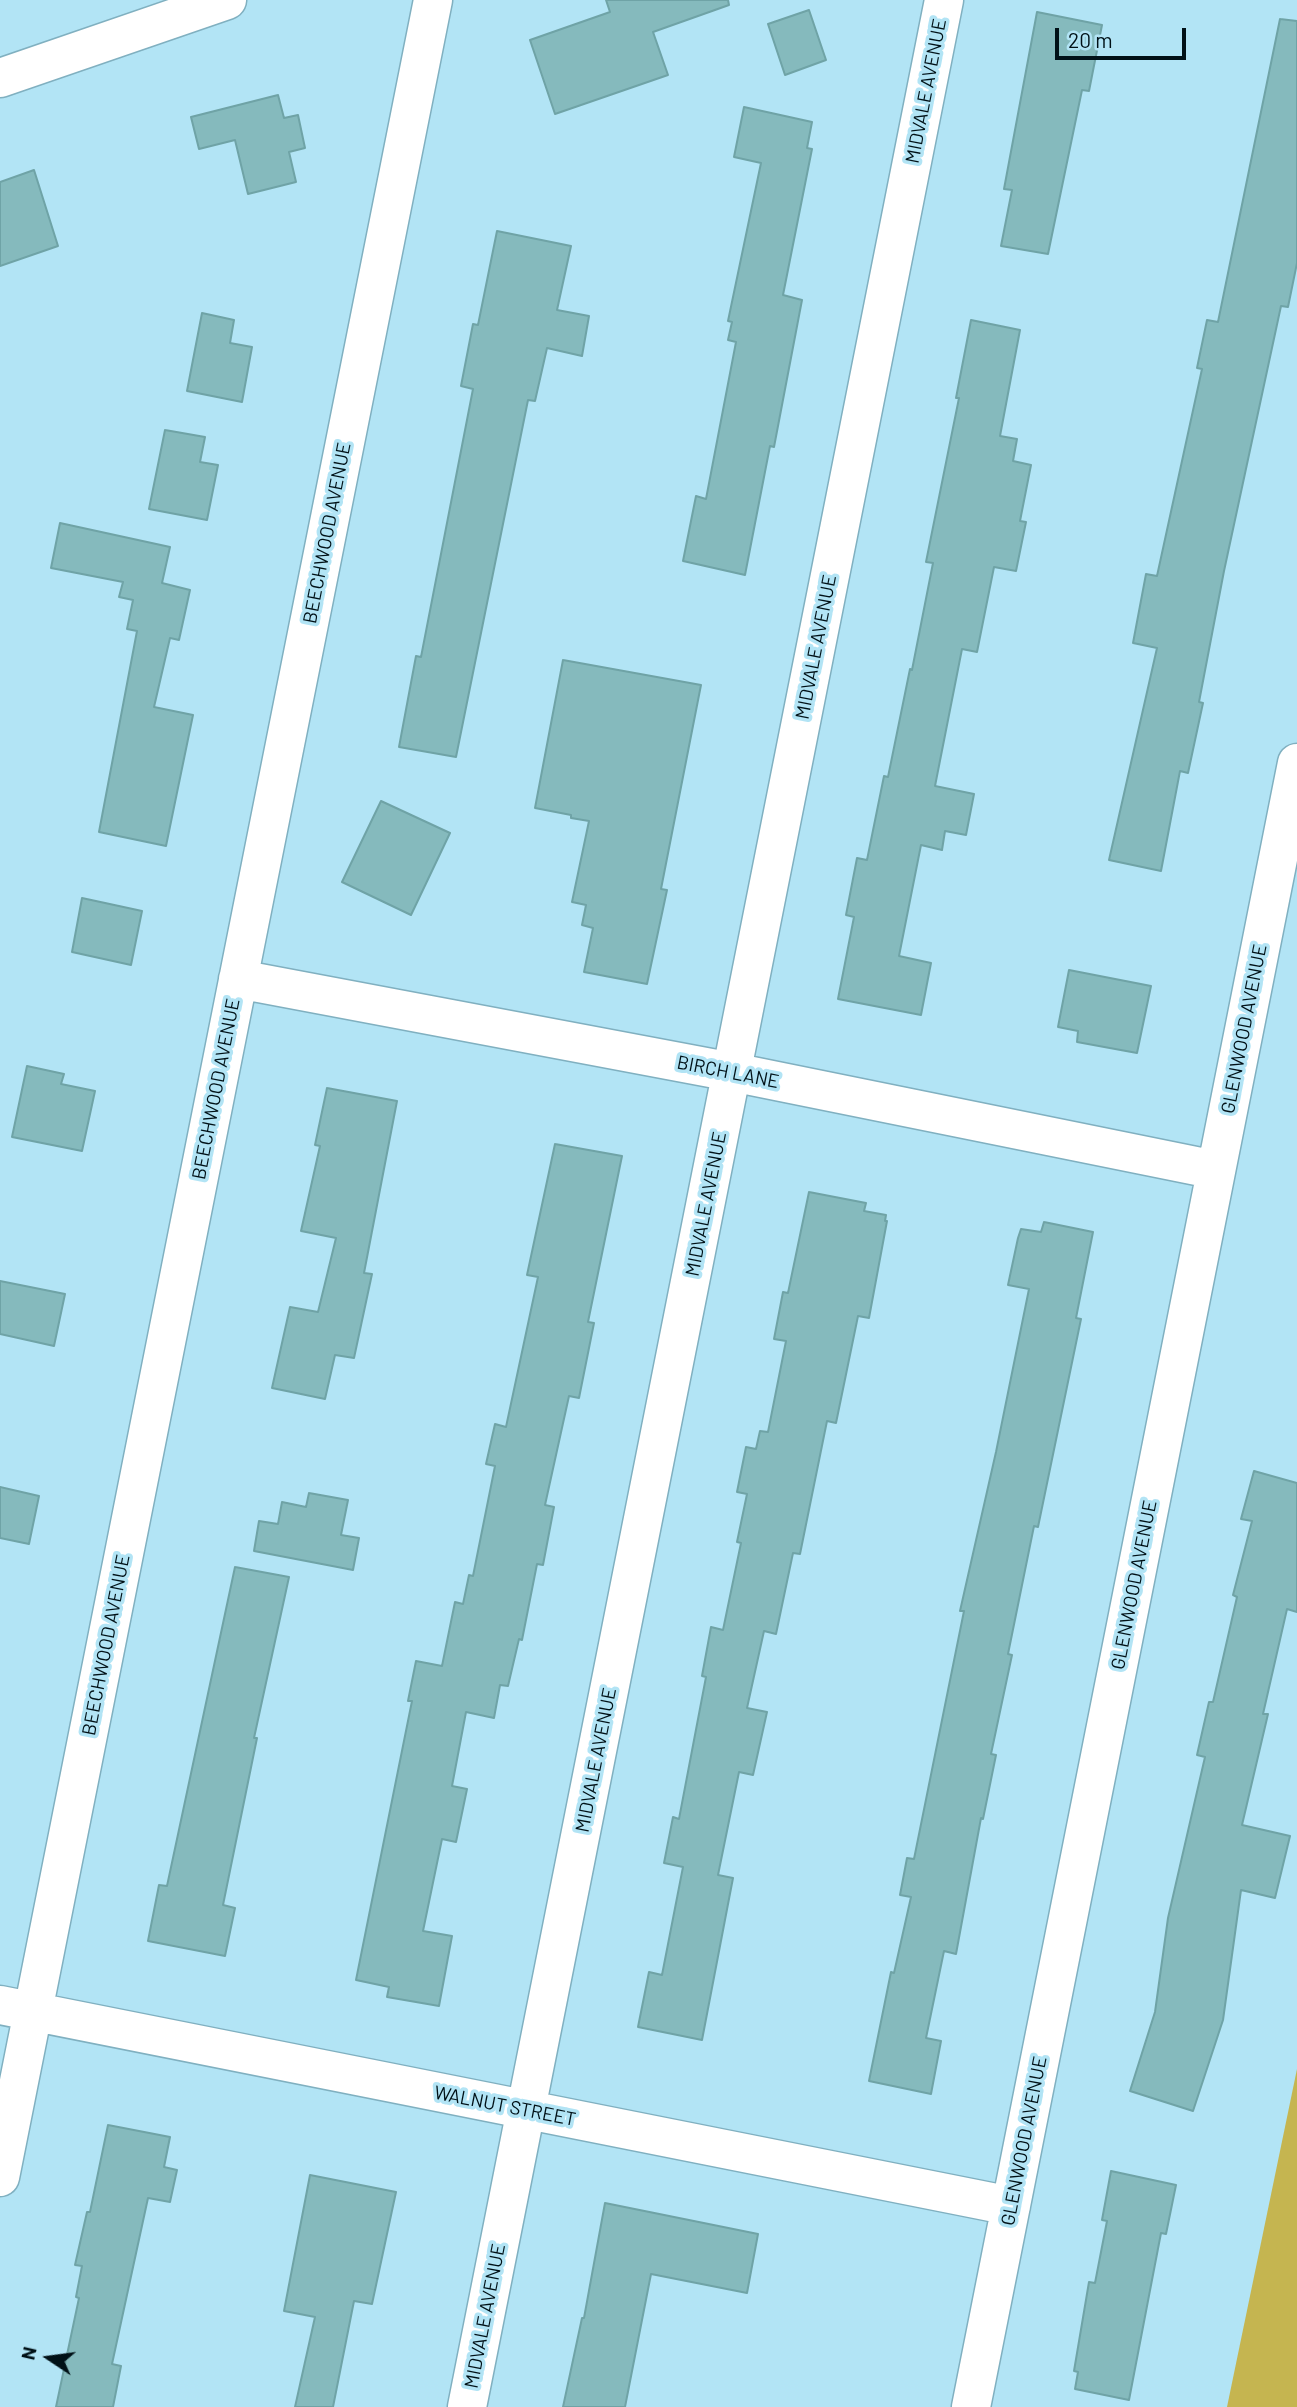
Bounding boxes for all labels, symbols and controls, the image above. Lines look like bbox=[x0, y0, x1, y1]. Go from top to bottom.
scale bar bbox=[1059, 14, 1190, 58]
street label: MIDVALE AVENUE bbox=[901, 17, 951, 165]
text: 20 m bbox=[1068, 27, 1113, 52]
street label: BEECHWOOD AVENUE bbox=[298, 441, 356, 625]
street label: MIDVALE AVENUE bbox=[791, 573, 841, 721]
street label: GLENWOOD AVENUE bbox=[1216, 942, 1272, 1116]
street label: BEECHWOOD AVENUE bbox=[187, 997, 245, 1181]
street label: BIRCH LANE bbox=[675, 1051, 781, 1093]
street label: MIDVALE AVENUE bbox=[681, 1130, 731, 1278]
street label: GLENWOOD AVENUE bbox=[1106, 1498, 1162, 1672]
street label: BEECHWOOD AVENUE bbox=[77, 1553, 135, 1737]
street label: MIDVALE AVENUE bbox=[571, 1686, 621, 1834]
street label: GLENWOOD AVENUE bbox=[996, 2054, 1052, 2228]
street label: WALNUT STREET bbox=[432, 2081, 578, 2131]
street label: MIDVALE AVENUE bbox=[460, 2242, 510, 2390]
north arrow bbox=[14, 2323, 84, 2393]
text: N bbox=[15, 2344, 41, 2362]

